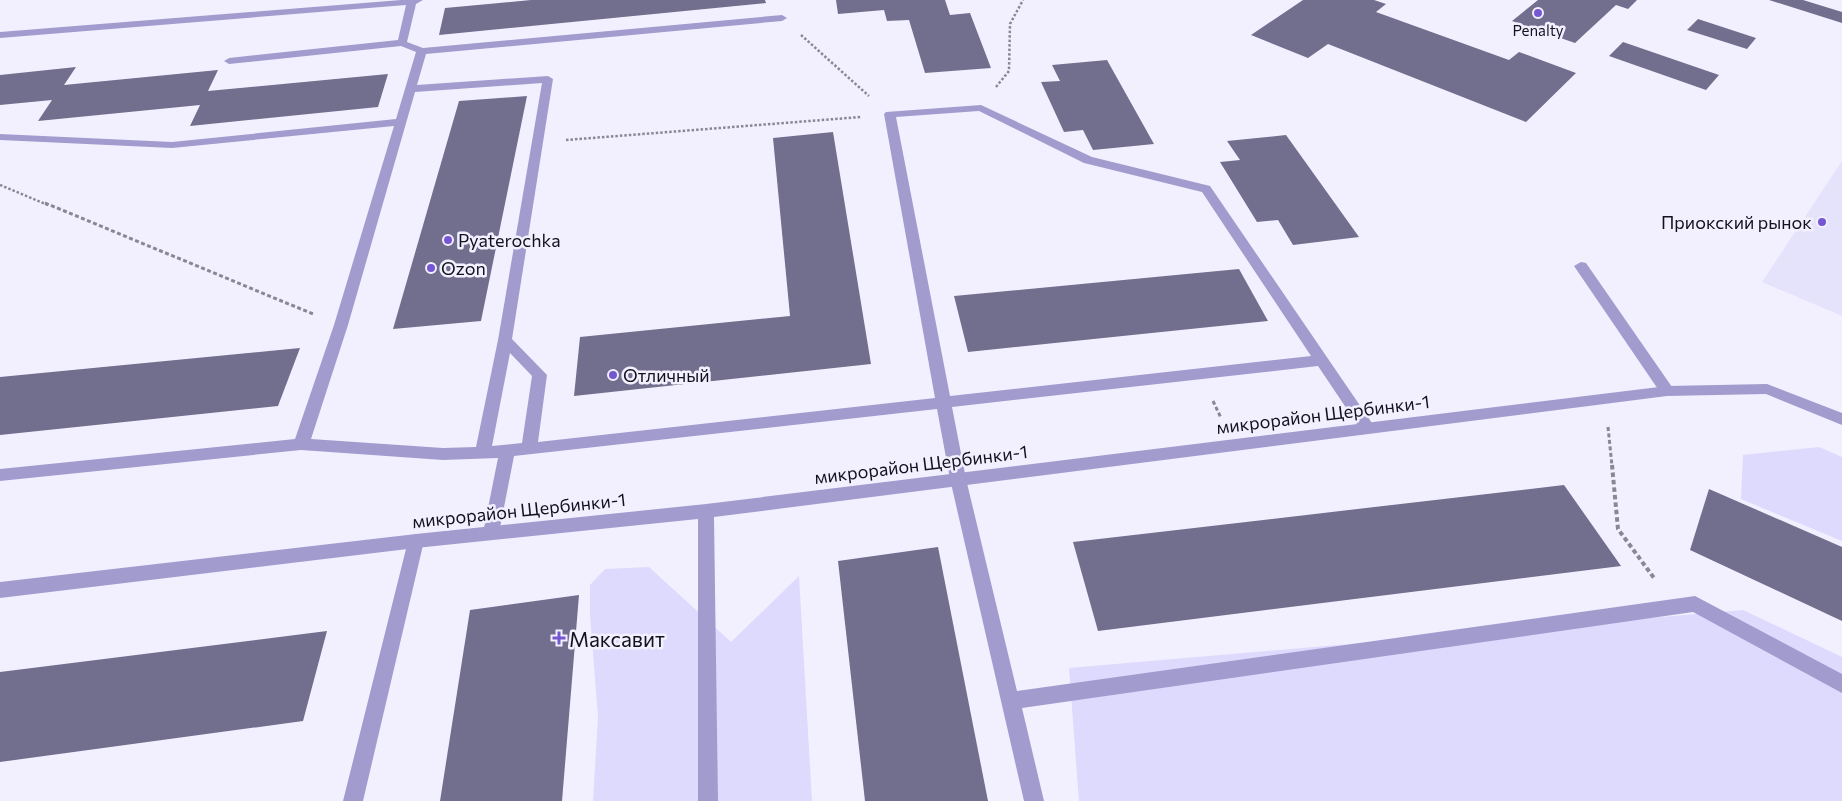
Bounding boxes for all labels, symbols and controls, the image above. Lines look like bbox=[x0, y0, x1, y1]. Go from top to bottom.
marker: Penalty bbox=[1532, 7, 1544, 19]
place label: Penalty bbox=[1512, 21, 1564, 39]
place label: Приокский рынок bbox=[1661, 211, 1812, 233]
marker: Приокский рынок bbox=[1816, 216, 1828, 228]
place label: Pyaterochka bbox=[458, 229, 561, 251]
marker: Pyaterochka bbox=[442, 234, 454, 246]
place label: Ozon bbox=[441, 257, 486, 279]
marker: Ozon bbox=[425, 262, 437, 274]
place label: Отличный bbox=[623, 364, 710, 386]
marker: Отличный bbox=[607, 369, 619, 381]
street label: микрорайон Щербинки-1 bbox=[1215, 390, 1431, 438]
street label: микрорайон Щербинки-1 bbox=[813, 440, 1029, 488]
street label: микрорайон Щербинки-1 bbox=[411, 488, 627, 532]
place label: Максавит bbox=[569, 626, 665, 651]
marker: Максавит bbox=[553, 632, 565, 644]

